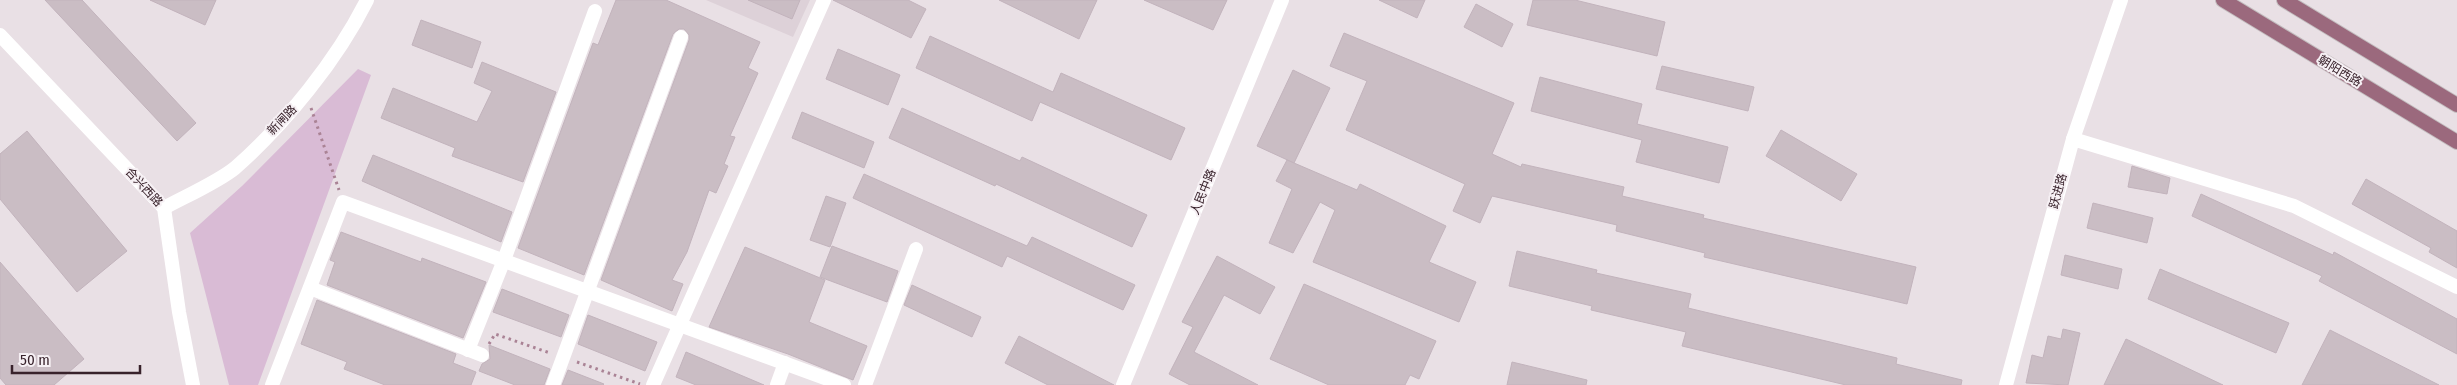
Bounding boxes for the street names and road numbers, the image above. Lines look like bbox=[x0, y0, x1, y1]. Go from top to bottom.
street label: 朝阳西路 bbox=[2316, 53, 2364, 89]
street label: 新闸路 bbox=[264, 102, 300, 138]
street label: 合兴西路 bbox=[123, 165, 165, 209]
street label: 人民中路 bbox=[1188, 167, 1218, 217]
street label: 跃进路 bbox=[2047, 172, 2069, 210]

